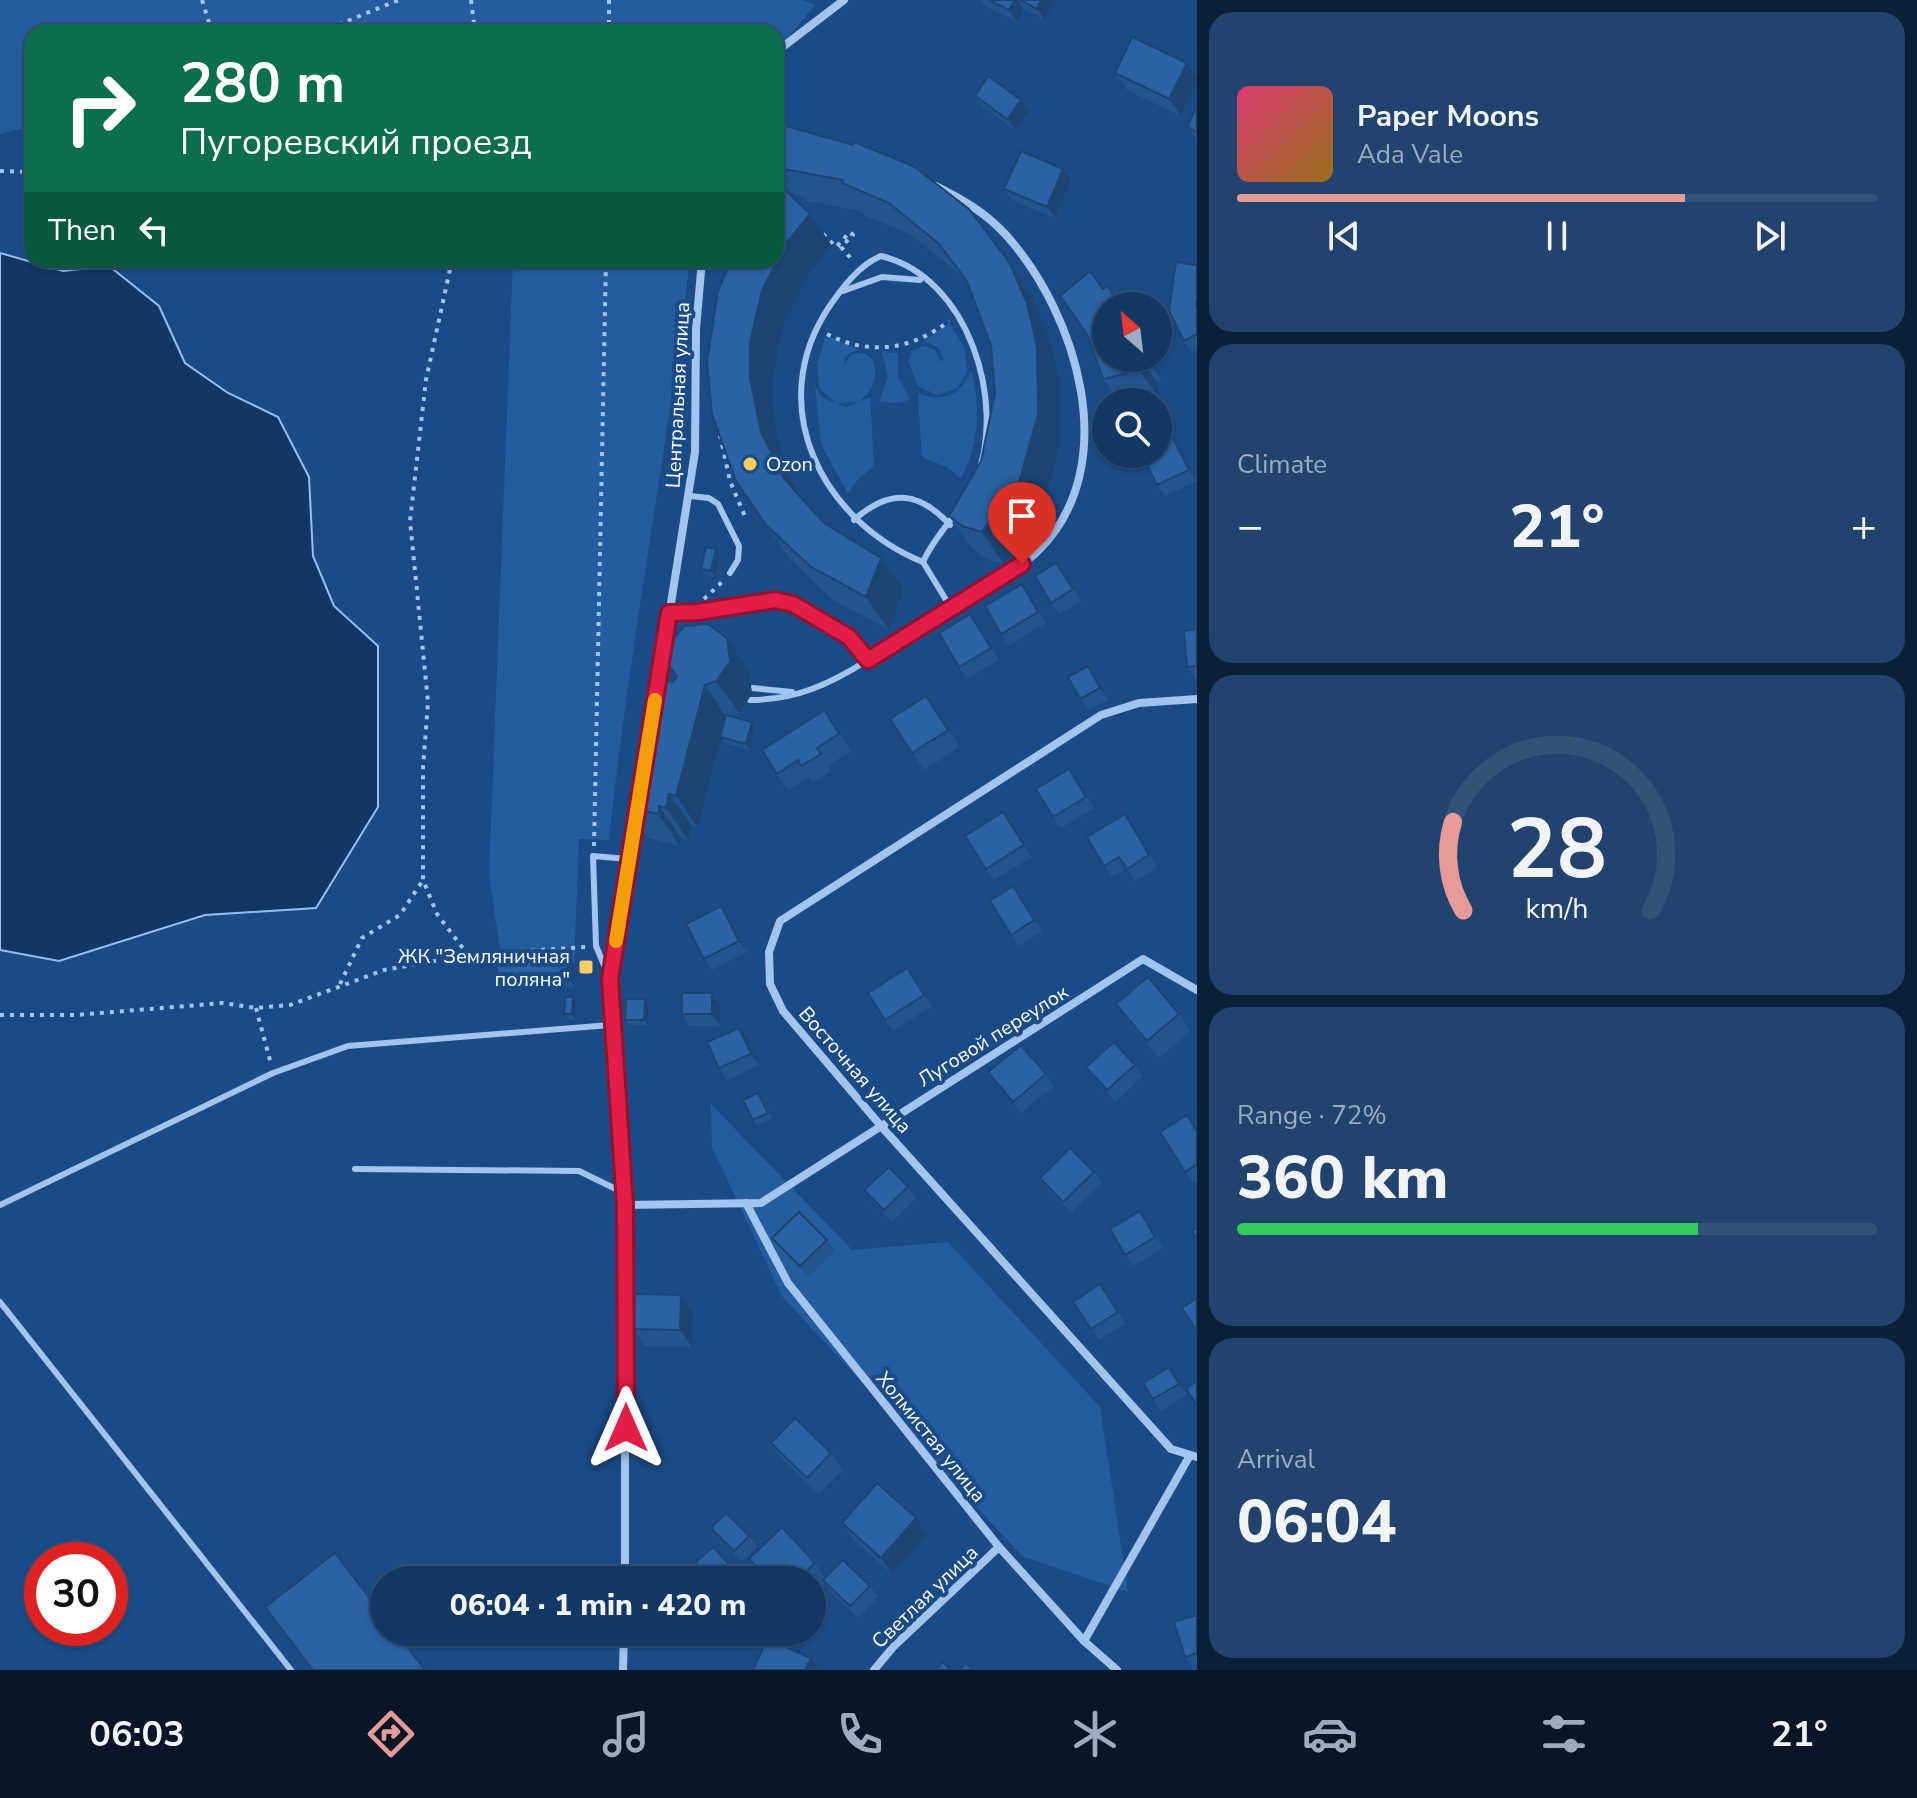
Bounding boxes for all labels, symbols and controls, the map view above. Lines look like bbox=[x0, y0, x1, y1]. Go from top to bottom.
text: 280 m bbox=[180, 45, 345, 122]
icon: right bbox=[48, 56, 152, 160]
text: Paper Moons bbox=[1357, 96, 1539, 137]
text: Пугоревский проезд bbox=[180, 118, 532, 167]
text: Ada Vale bbox=[1357, 137, 1463, 172]
icon: left bbox=[132, 208, 176, 252]
text: Then bbox=[48, 210, 116, 251]
icon: previous bbox=[1322, 214, 1366, 258]
icon: pause bbox=[1535, 214, 1579, 258]
icon: next bbox=[1748, 214, 1792, 258]
north arrow bbox=[1092, 292, 1172, 372]
map controls bbox=[1092, 292, 1172, 468]
street label: Центральная улица bbox=[660, 301, 696, 489]
button: search bbox=[1092, 388, 1172, 468]
text: Climate bbox=[1237, 447, 1327, 482]
place label: Ozon bbox=[766, 451, 813, 478]
marker: Ozon bbox=[741, 455, 759, 473]
pin bbox=[988, 482, 1056, 564]
text: 21° bbox=[1509, 486, 1605, 568]
icon: arrive bbox=[1000, 494, 1044, 538]
text: − bbox=[1237, 497, 1263, 557]
text: + bbox=[1851, 497, 1877, 557]
text: 28 bbox=[1507, 793, 1607, 906]
text: km/h bbox=[1526, 889, 1588, 928]
place label: ЖК "Земляничная поляна" bbox=[398, 943, 570, 993]
marker: ЖК "Земляничная поляна" bbox=[577, 958, 595, 976]
street label: Луговой переулок bbox=[913, 979, 1074, 1093]
street label: Восточная улица bbox=[792, 1001, 918, 1139]
text: Range · 72% bbox=[1237, 1098, 1387, 1133]
text: 360 km bbox=[1237, 1137, 1449, 1219]
street label: Холмистая улица bbox=[870, 1366, 992, 1508]
position arrow bbox=[584, 1386, 668, 1470]
text: Arrival bbox=[1237, 1442, 1315, 1477]
text: 06:04 bbox=[1237, 1481, 1397, 1563]
street label: Светлая улица bbox=[866, 1539, 984, 1655]
speed limit sign: 30 bbox=[24, 1542, 128, 1646]
text: 06:04 · 1 min · 420 m bbox=[450, 1585, 746, 1626]
icon: directions bbox=[363, 1706, 419, 1762]
icon: music bbox=[598, 1706, 654, 1762]
icon: phone bbox=[832, 1706, 888, 1762]
icon: climate bbox=[1067, 1706, 1123, 1762]
icon: car bbox=[1302, 1706, 1358, 1762]
icon: filters bbox=[1536, 1706, 1592, 1762]
text: 06:03 bbox=[89, 1710, 185, 1759]
text: 21° bbox=[1771, 1710, 1828, 1759]

